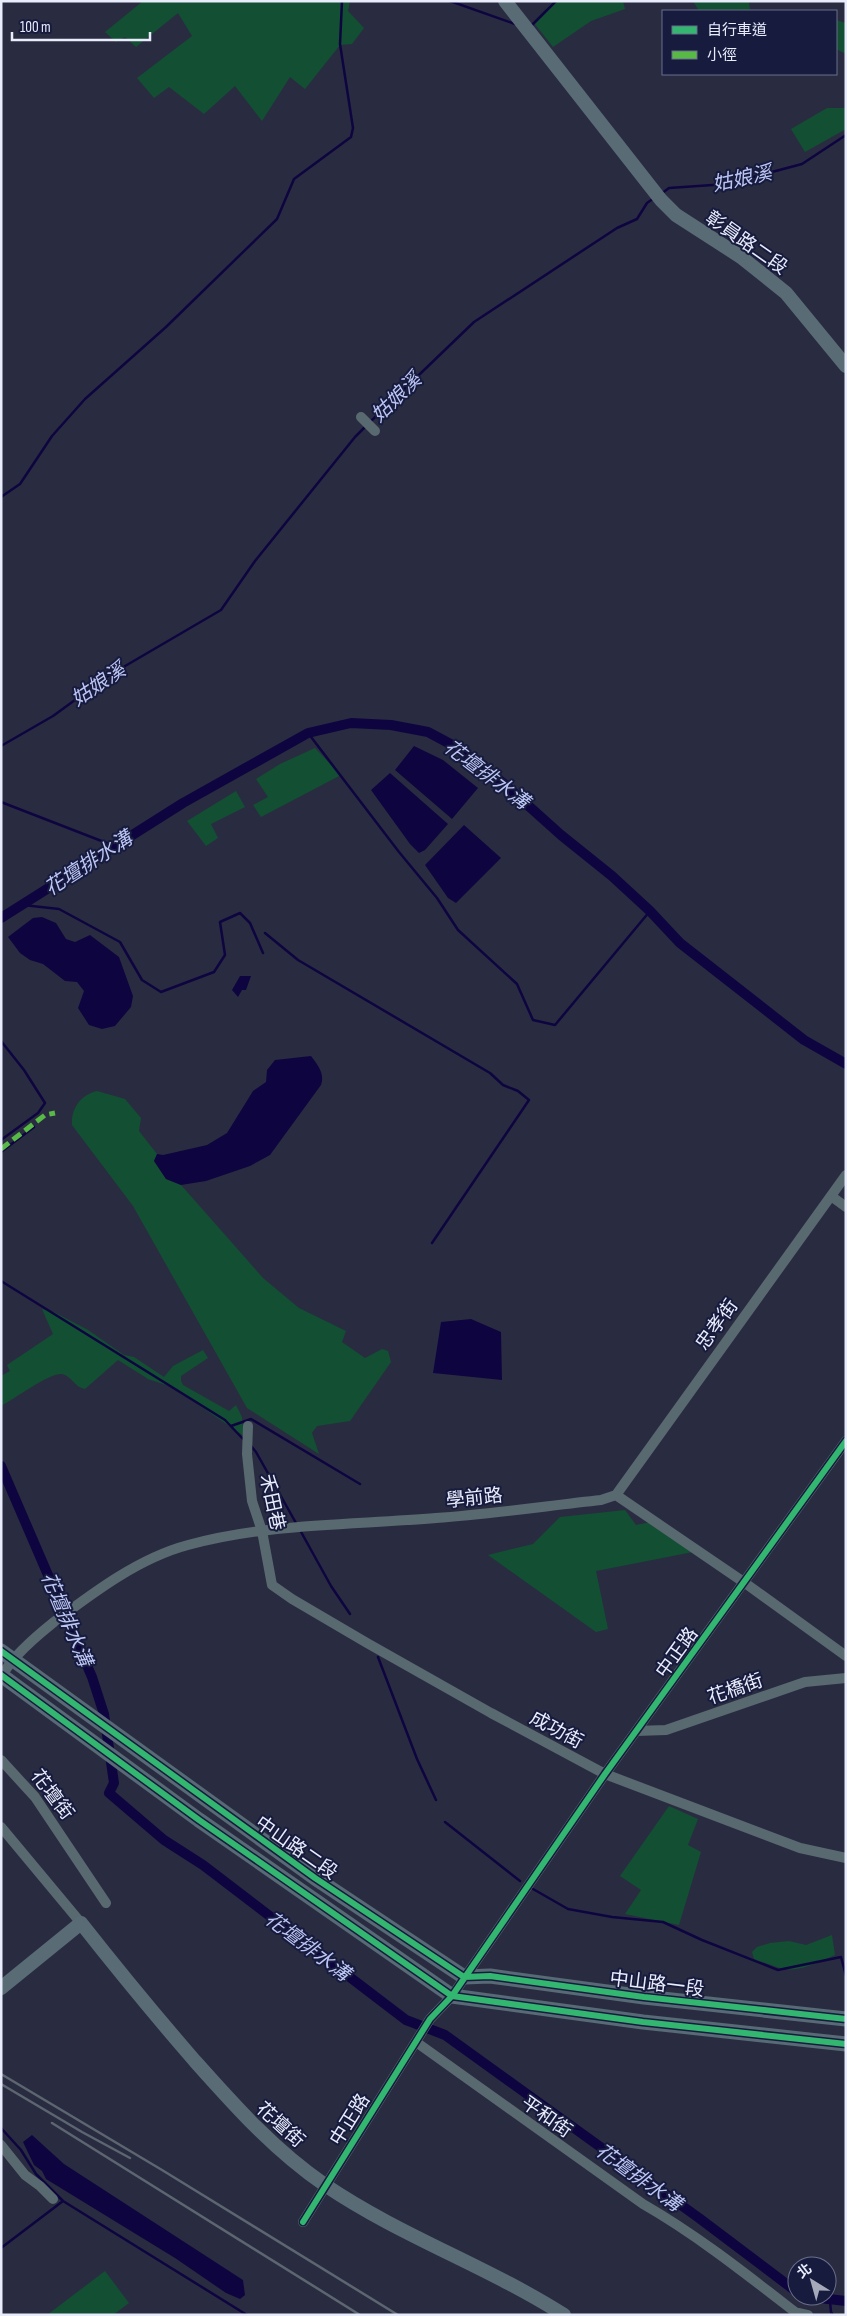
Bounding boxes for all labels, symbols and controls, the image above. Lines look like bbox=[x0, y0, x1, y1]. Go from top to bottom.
scale bar bbox=[12, 10, 150, 42]
legend bbox=[662, 10, 837, 75]
text: 100 m bbox=[20, 18, 51, 37]
text: 自行車道 bbox=[707, 21, 767, 40]
text: 小徑 bbox=[707, 46, 737, 65]
water label: 姑娘溪 bbox=[710, 160, 777, 197]
street label: 彰員路二段 bbox=[701, 207, 792, 280]
water label: 姑娘溪 bbox=[367, 366, 429, 427]
water label: 姑娘溪 bbox=[67, 656, 133, 712]
water label: 花壇排水溝 bbox=[439, 735, 536, 816]
water label: 花壇排水溝 bbox=[40, 825, 140, 901]
street label: 忠孝街 bbox=[691, 1295, 743, 1355]
street label: 禾田巷 bbox=[254, 1472, 289, 1533]
street label: 學前路 bbox=[445, 1484, 504, 1513]
water label: 花壇排水溝 bbox=[35, 1569, 98, 1673]
street label: 中正路 bbox=[651, 1623, 703, 1683]
street label: 花橋街 bbox=[705, 1669, 766, 1710]
street label: 成功街 bbox=[526, 1707, 587, 1754]
street label: 花壇街 bbox=[25, 1765, 78, 1825]
street label: 中山路二段 bbox=[251, 1812, 342, 1885]
water label: 花壇排水溝 bbox=[260, 1907, 357, 1988]
street label: 中山路一段 bbox=[608, 1967, 705, 2002]
street label: 中正路 bbox=[325, 2090, 375, 2150]
street label: 平和街 bbox=[516, 2091, 576, 2143]
street label: 花壇街 bbox=[251, 2097, 309, 2153]
water label: 花壇排水溝 bbox=[591, 2139, 688, 2219]
north arrow bbox=[787, 2256, 837, 2306]
text: 北 bbox=[794, 2260, 815, 2282]

